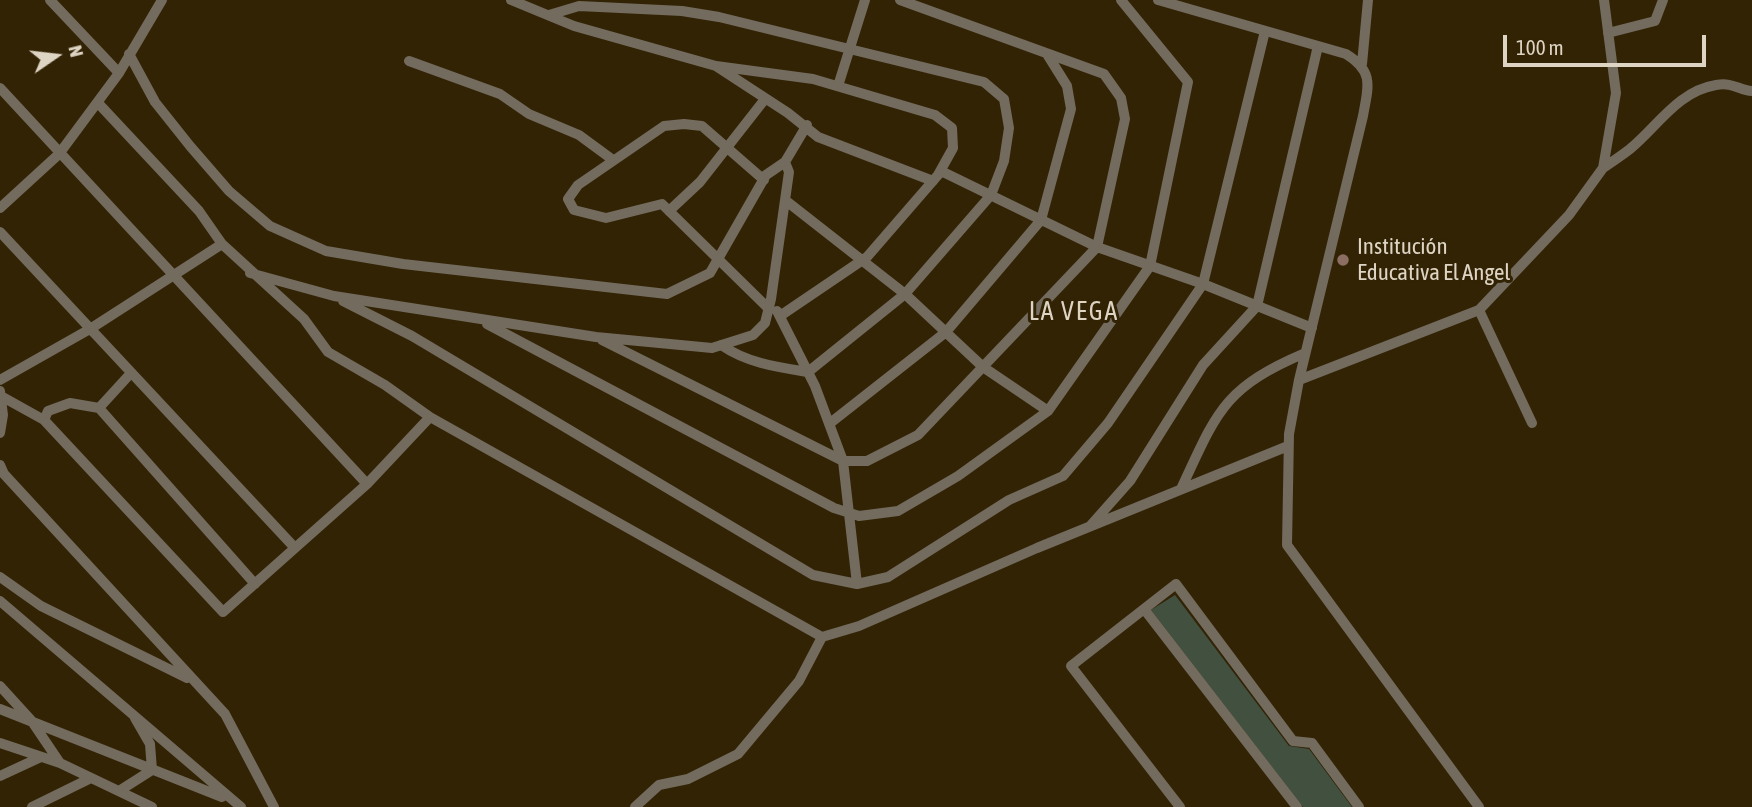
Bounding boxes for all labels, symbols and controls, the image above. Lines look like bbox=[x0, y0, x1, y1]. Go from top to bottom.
north arrow bbox=[21, 21, 91, 91]
scale bar bbox=[1507, 21, 1710, 65]
text: 100 m bbox=[1516, 35, 1564, 59]
text: N bbox=[64, 43, 88, 59]
place label: Institución Educativa El Angel bbox=[1357, 233, 1510, 287]
marker: Institución Educativa El Angel bbox=[1335, 252, 1351, 268]
district label: LA VEGA bbox=[1030, 296, 1118, 328]

